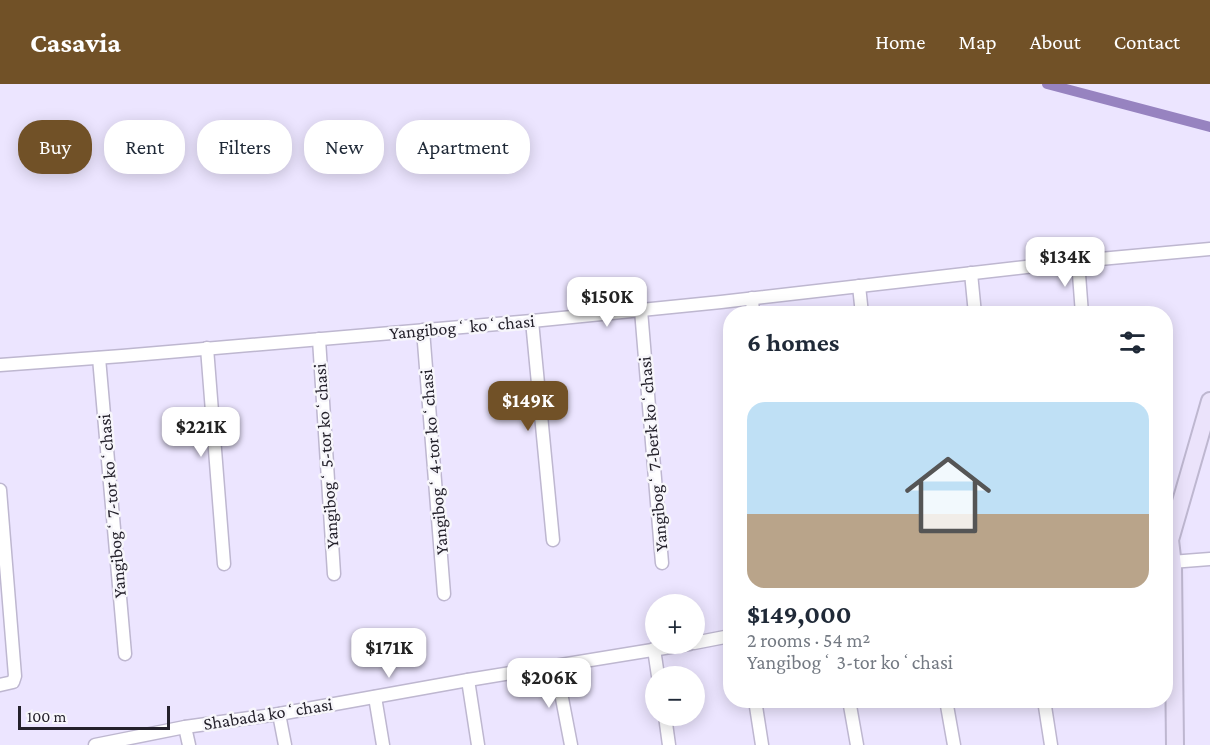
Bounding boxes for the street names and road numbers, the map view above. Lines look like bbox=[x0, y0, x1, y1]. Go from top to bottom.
street label: Yangibogʻ koʻchasi bbox=[389, 311, 536, 343]
street label: Yangibogʻ 7-berk koʻchasi bbox=[634, 355, 671, 552]
street label: Yangibogʻ 5-tor koʻchasi bbox=[310, 363, 342, 549]
street label: Yangibogʻ 4-tor koʻchasi bbox=[416, 368, 452, 556]
street label: Yangibogʻ 7-tor koʻchasi bbox=[94, 413, 130, 599]
street label: Shabada koʻchasi bbox=[202, 694, 334, 734]

